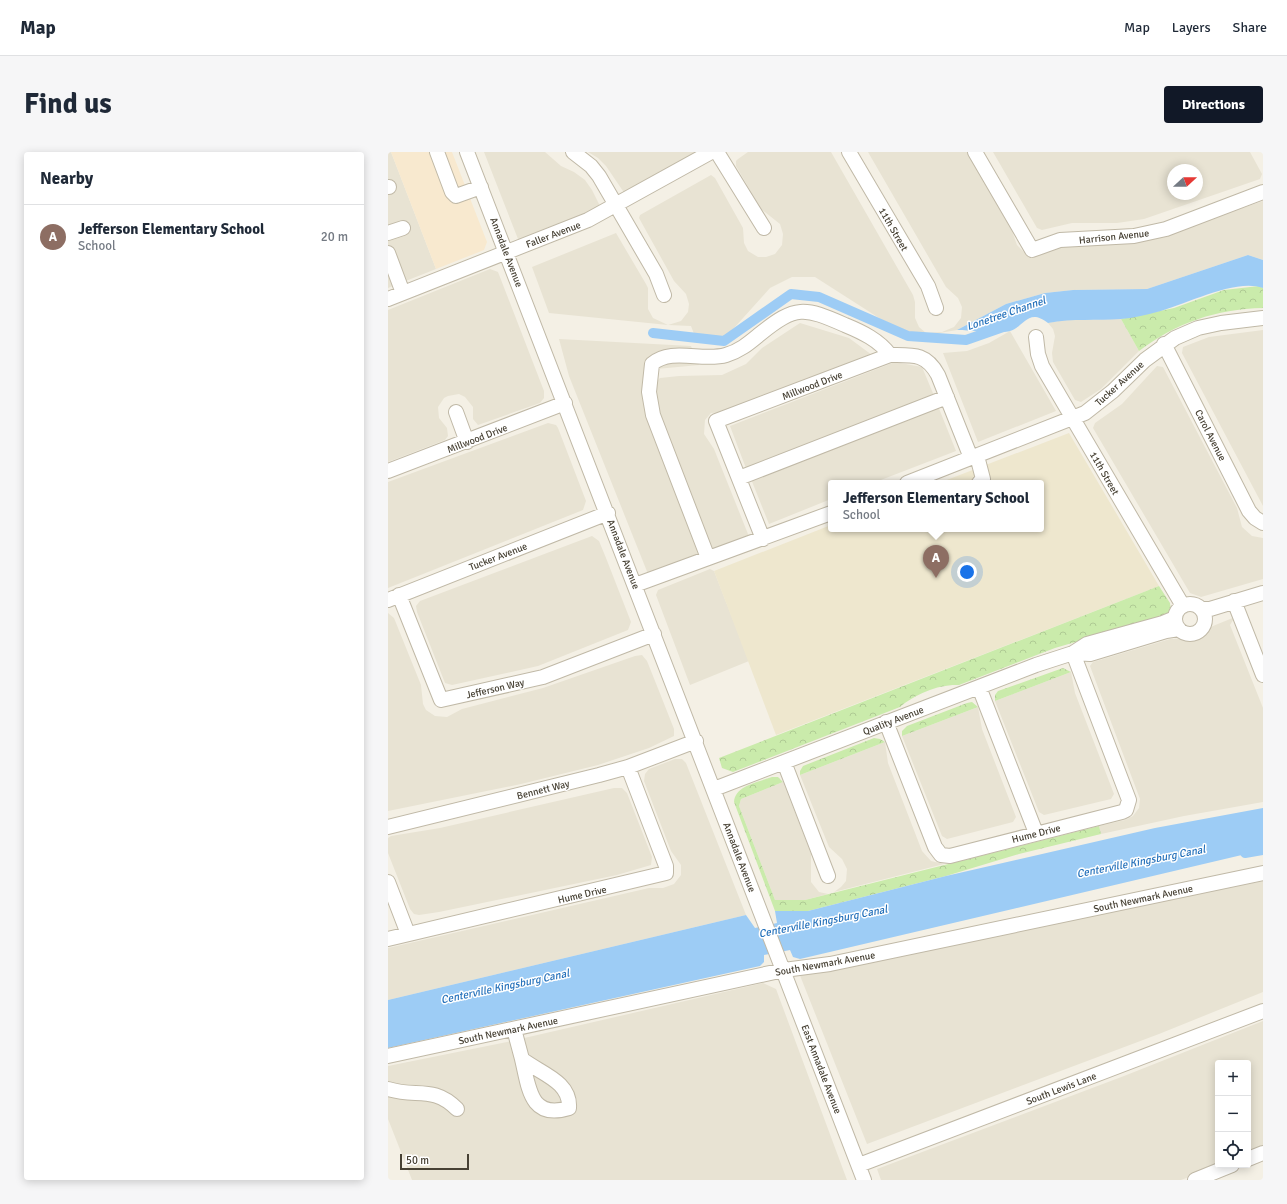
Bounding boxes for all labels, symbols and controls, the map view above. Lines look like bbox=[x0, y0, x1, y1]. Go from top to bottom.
text: Map bbox=[20, 16, 56, 40]
text: Map bbox=[1124, 19, 1150, 36]
text: Layers bbox=[1172, 19, 1211, 36]
text: Share bbox=[1233, 19, 1267, 36]
button: Directions bbox=[1164, 86, 1263, 123]
text: Find us bbox=[24, 87, 112, 121]
north arrow bbox=[1167, 164, 1203, 200]
text: Nearby bbox=[40, 168, 93, 189]
street label: 11th Street bbox=[876, 206, 911, 254]
street label: Annadale Avenue bbox=[487, 216, 525, 289]
street label: Faller Avenue bbox=[524, 219, 582, 251]
text: Jefferson Elementary School bbox=[78, 220, 265, 238]
street label: Harrison Avenue bbox=[1078, 227, 1150, 247]
text: A bbox=[49, 229, 57, 245]
text: 20 m bbox=[321, 229, 348, 245]
text: School bbox=[78, 238, 116, 254]
water label: Lonetree Channel bbox=[965, 294, 1048, 333]
street label: Tucker Avenue bbox=[1093, 359, 1146, 409]
street label: Millwood Drive bbox=[780, 369, 844, 403]
street label: Carol Avenue bbox=[1192, 408, 1228, 463]
street label: Millwood Drive bbox=[445, 422, 509, 456]
street label: 11th Street bbox=[1087, 450, 1122, 498]
popup bbox=[828, 480, 1044, 532]
text: Jefferson Elementary School bbox=[843, 489, 1029, 507]
text: School bbox=[843, 507, 880, 523]
street label: Annadale Avenue bbox=[604, 518, 642, 591]
street label: Tucker Avenue bbox=[468, 540, 529, 574]
pin: A bbox=[923, 545, 949, 578]
your location bbox=[957, 562, 977, 582]
street label: Jefferson Way bbox=[465, 676, 526, 702]
street label: Quality Avenue bbox=[861, 704, 926, 738]
street label: Bennett Way bbox=[516, 778, 571, 802]
street label: Annadale Avenue bbox=[720, 821, 758, 894]
street label: Hume Drive bbox=[1011, 822, 1062, 846]
water label: Centerville Kingsburg Canal bbox=[1076, 842, 1207, 880]
street label: South Newmark Avenue bbox=[1092, 883, 1194, 915]
street label: Hume Drive bbox=[557, 884, 608, 906]
water label: Centerville Kingsburg Canal bbox=[758, 902, 889, 940]
street label: South Newmark Avenue bbox=[774, 949, 876, 979]
water label: Centerville Kingsburg Canal bbox=[440, 966, 571, 1006]
street label: South Newmark Avenue bbox=[457, 1015, 559, 1047]
street label: East Annadale Avenue bbox=[799, 1023, 844, 1116]
map controls bbox=[1215, 1060, 1251, 1168]
button: + bbox=[1215, 1060, 1251, 1096]
street label: South Lewis Lane bbox=[1024, 1070, 1098, 1108]
button: − bbox=[1215, 1096, 1251, 1132]
button: locate bbox=[1215, 1132, 1251, 1168]
scale bar bbox=[400, 1152, 469, 1171]
text: 50 m bbox=[406, 1154, 429, 1167]

